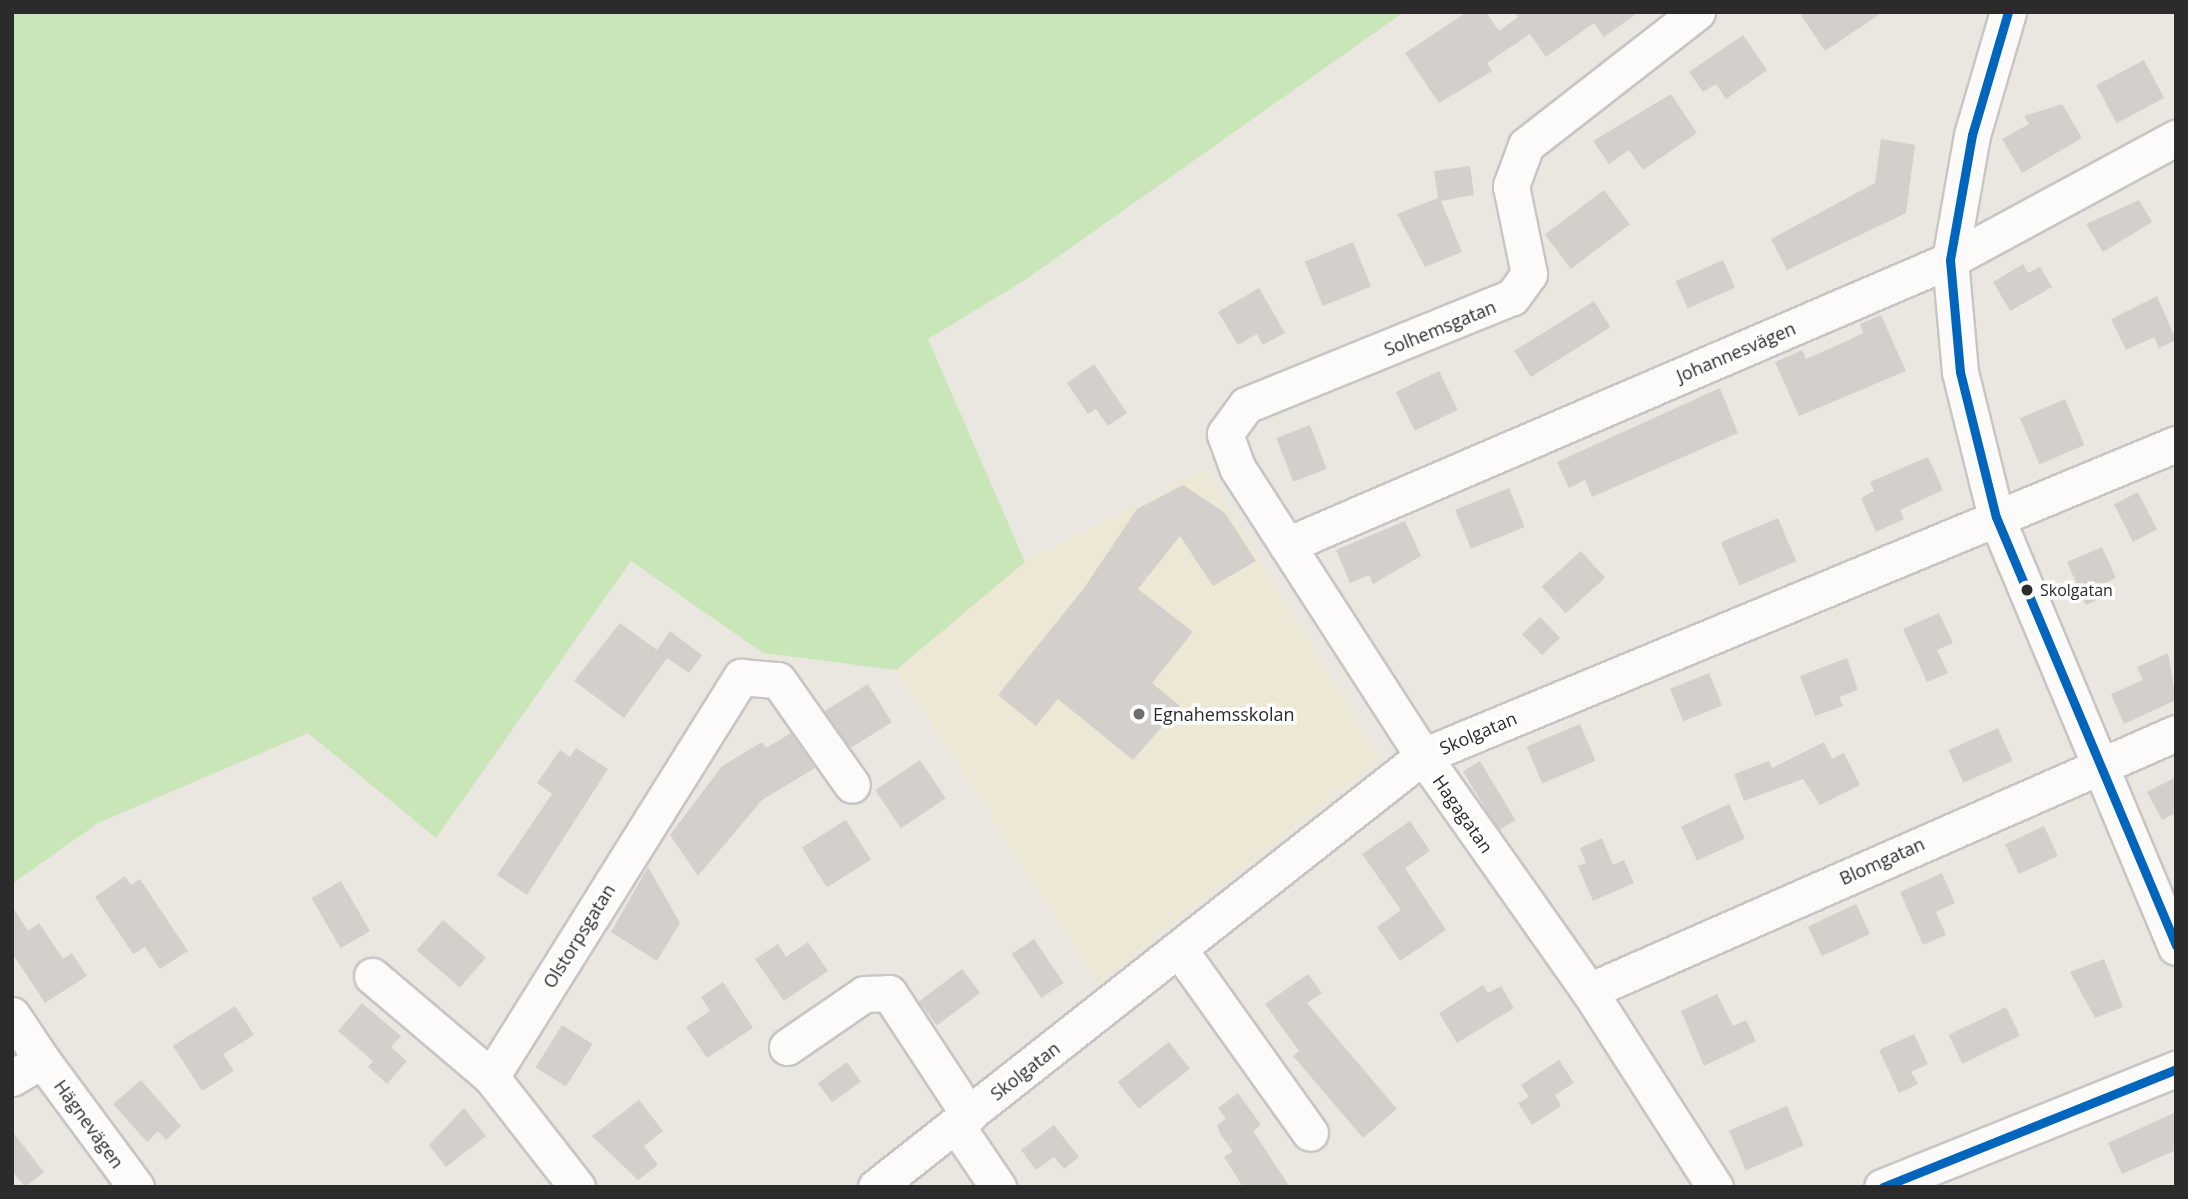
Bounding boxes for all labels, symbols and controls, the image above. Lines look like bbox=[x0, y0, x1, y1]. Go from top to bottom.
street label: Solhemsgatan bbox=[1381, 296, 1499, 360]
street label: Johannesvägen bbox=[1673, 317, 1799, 387]
place label: Skolgatan bbox=[2040, 580, 2113, 600]
marker: Skolgatan bbox=[2020, 583, 2034, 597]
place label: Egnahemsskolan bbox=[1153, 703, 1295, 725]
marker: Egnahemsskolan bbox=[1131, 706, 1147, 722]
street label: Skolgatan bbox=[1436, 707, 1520, 759]
street label: Hagagatan bbox=[1428, 771, 1498, 857]
street label: Blomgatan bbox=[1836, 833, 1928, 889]
street label: Olstorpsgatan bbox=[538, 880, 620, 992]
street label: Skolgatan bbox=[986, 1037, 1064, 1105]
street label: Hägnevägen bbox=[50, 1076, 128, 1172]

